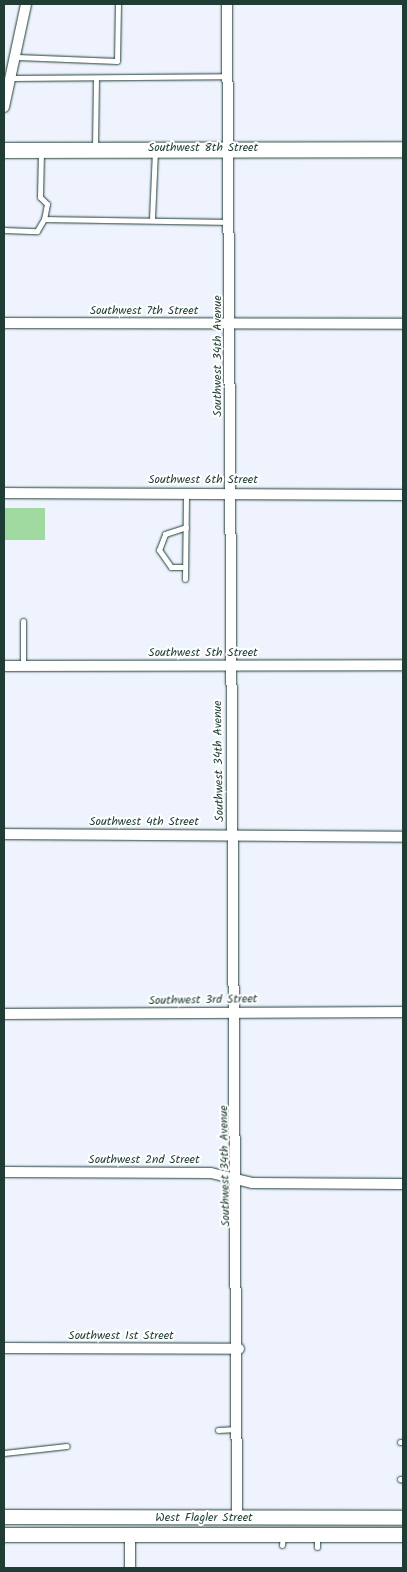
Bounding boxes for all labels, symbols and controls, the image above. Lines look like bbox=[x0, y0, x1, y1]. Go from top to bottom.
street label: Southwest 8th Street bbox=[148, 141, 258, 155]
street label: Southwest 34th Avenue bbox=[211, 295, 225, 417]
street label: Southwest 7th Street bbox=[90, 304, 198, 318]
street label: Southwest 6th Street bbox=[148, 473, 258, 487]
street label: Southwest 5th Street bbox=[148, 646, 258, 660]
street label: Southwest 34th Avenue bbox=[211, 700, 227, 822]
street label: Southwest 4th Street bbox=[89, 815, 199, 829]
street label: Southwest 3rd Street bbox=[149, 992, 257, 1008]
street label: Southwest 34th Avenue bbox=[217, 1105, 233, 1227]
street label: Southwest 2nd Street bbox=[88, 1153, 200, 1167]
street label: Southwest 1st Street bbox=[68, 1329, 174, 1343]
street label: West Flagler Street bbox=[155, 1511, 253, 1525]

